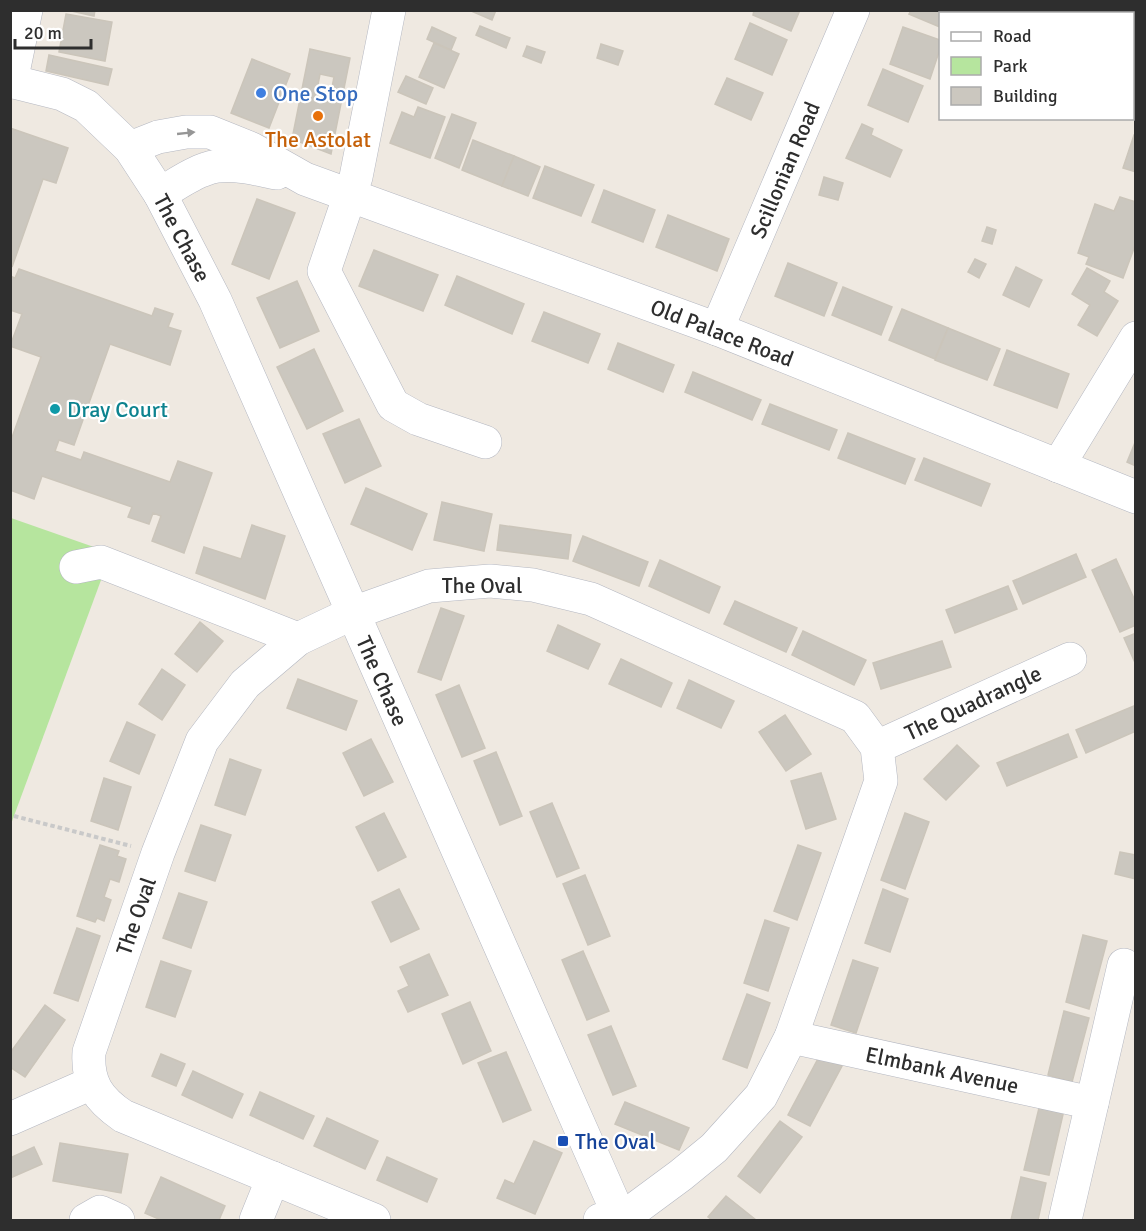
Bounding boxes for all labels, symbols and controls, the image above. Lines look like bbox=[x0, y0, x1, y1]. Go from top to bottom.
scale bar bbox=[15, 12, 92, 50]
legend bbox=[939, 12, 1134, 120]
text: 20 m bbox=[24, 22, 62, 44]
text: Road bbox=[993, 25, 1032, 47]
text: Park bbox=[993, 55, 1028, 77]
place label: One Stop bbox=[273, 80, 358, 107]
text: Building bbox=[993, 85, 1057, 107]
marker: One Stop bbox=[254, 86, 268, 100]
street label: Scillonian Road bbox=[744, 98, 826, 242]
marker: The Astolat bbox=[311, 109, 325, 123]
place label: The Astolat bbox=[265, 126, 371, 153]
one-way arrow bbox=[176, 128, 195, 138]
street label: The Chase bbox=[148, 189, 216, 287]
street label: Old Palace Road bbox=[647, 293, 797, 373]
place label: Dray Court bbox=[67, 396, 168, 423]
marker: Dray Court bbox=[48, 402, 62, 416]
street label: The Oval bbox=[442, 572, 522, 599]
street label: The Chase bbox=[350, 632, 414, 730]
street label: The Quadrangle bbox=[900, 660, 1046, 746]
street label: The Oval bbox=[110, 873, 162, 959]
street label: Elmbank Avenue bbox=[863, 1041, 1021, 1099]
place label: The Oval bbox=[575, 1128, 656, 1155]
marker: The Oval bbox=[556, 1134, 570, 1148]

